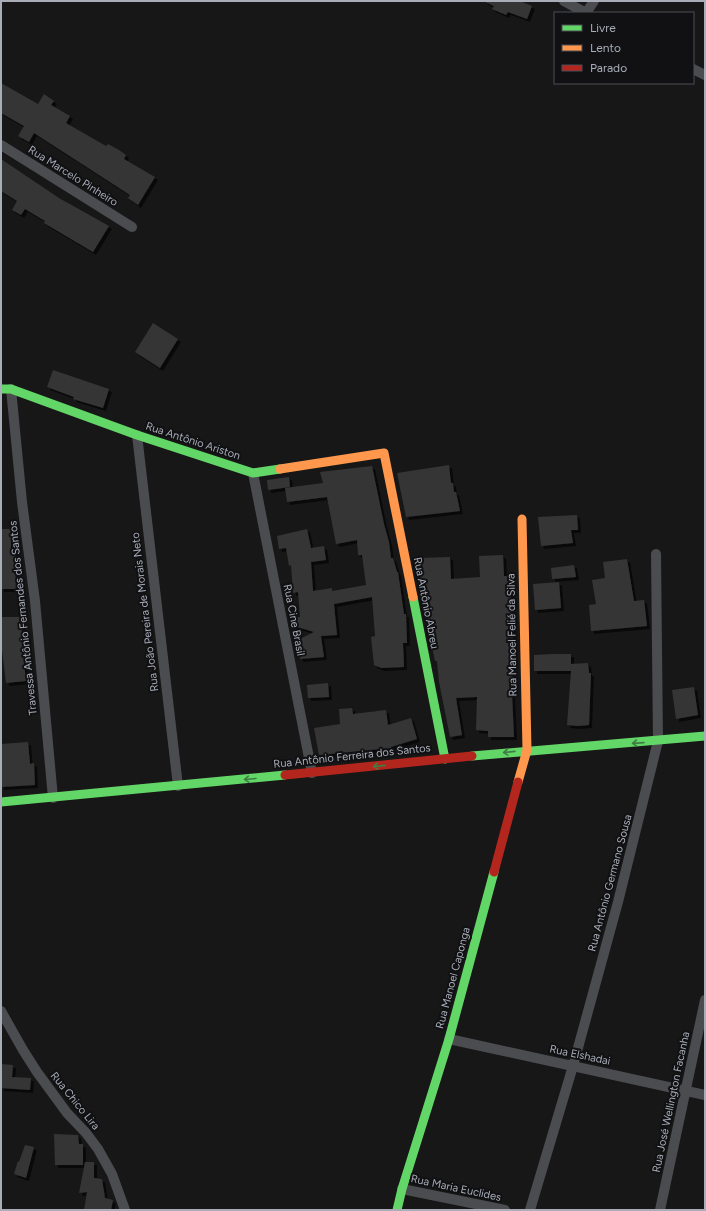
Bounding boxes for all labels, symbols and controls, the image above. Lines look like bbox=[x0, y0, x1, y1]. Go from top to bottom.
legend bbox=[554, 12, 694, 84]
text: Livre bbox=[590, 21, 616, 35]
text: Lento bbox=[590, 41, 621, 55]
text: Parado bbox=[590, 61, 627, 75]
street label: Rua Marcelo Pinheiro bbox=[26, 143, 120, 209]
street label: Rua Antônio Ariston bbox=[144, 420, 242, 462]
street label: Travessa Antônio Fernandes dos Santos bbox=[6, 520, 40, 716]
street label: Rua João Pereira de Morais Neto bbox=[129, 532, 161, 692]
street label: Rua Antônio Abreu bbox=[411, 556, 441, 650]
street label: Rua Manoel Felié da Silva bbox=[504, 573, 520, 697]
street label: Rua Cine Brasil bbox=[281, 583, 307, 657]
one-way arrow bbox=[632, 739, 645, 746]
street label: Rua Antônio Ferreira dos Santos bbox=[273, 741, 431, 771]
one-way arrow bbox=[503, 748, 516, 756]
one-way arrow bbox=[373, 762, 386, 769]
one-way arrow bbox=[244, 775, 257, 782]
street label: Rua Antônio Germano Sousa bbox=[585, 813, 635, 953]
street label: Rua Manoel Caponga bbox=[433, 926, 473, 1030]
street label: Rua José Wellington Facanha bbox=[650, 1030, 692, 1174]
street label: Rua Elshadai bbox=[548, 1042, 612, 1068]
street label: Rua Chico Lira bbox=[48, 1069, 102, 1133]
street label: Rua Maria Euclides bbox=[410, 1172, 502, 1204]

